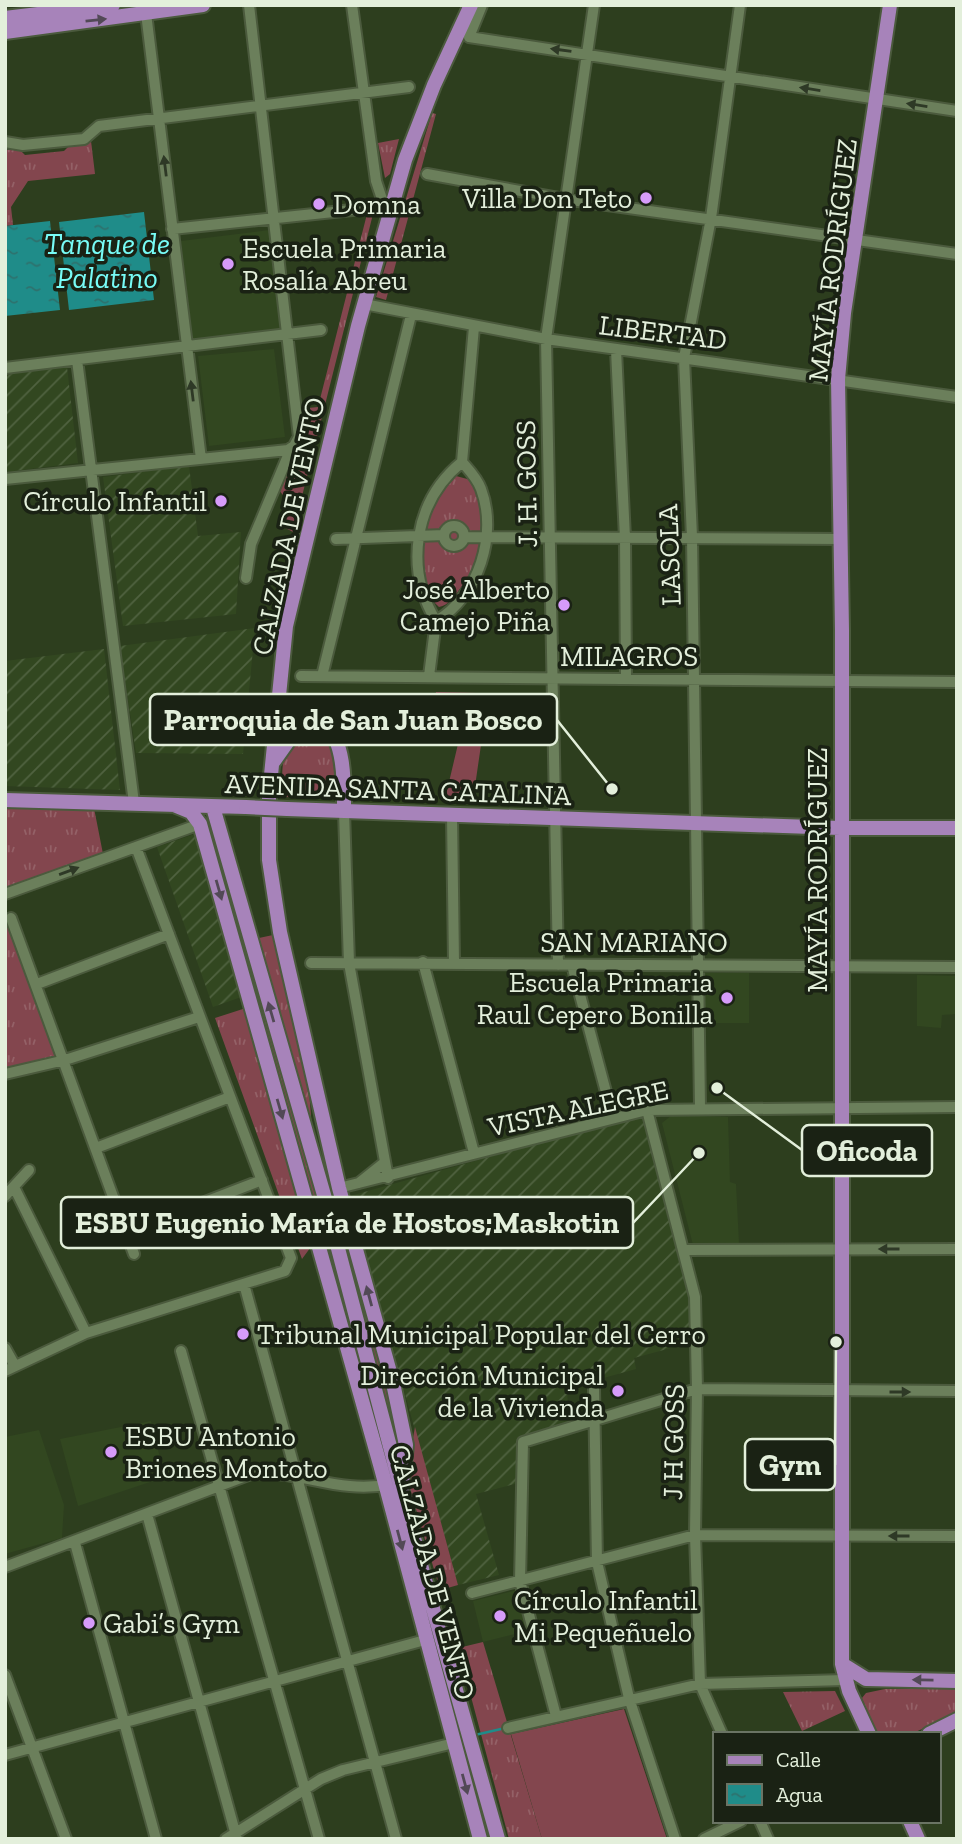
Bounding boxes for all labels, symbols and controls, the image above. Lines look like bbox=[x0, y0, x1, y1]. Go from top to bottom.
one-way arrow bbox=[85, 15, 107, 26]
one-way arrow bbox=[550, 44, 572, 55]
one-way arrow bbox=[799, 83, 821, 94]
one-way arrow bbox=[906, 99, 928, 110]
street label: MAYÍA RODRÍGUEZ bbox=[801, 136, 864, 384]
one-way arrow bbox=[159, 155, 170, 177]
place label: Villa Don Teto bbox=[461, 182, 632, 215]
place label: Domna bbox=[333, 188, 421, 221]
marker: Villa Don Teto bbox=[638, 190, 654, 206]
marker: Domna bbox=[311, 196, 327, 212]
water label: Tanque de Palatino bbox=[44, 226, 170, 296]
place label: Escuela Primaria Rosalía Abreu bbox=[242, 232, 447, 297]
marker: Escuela Primaria Rosalía Abreu bbox=[220, 256, 236, 272]
street label: LIBERTAD bbox=[597, 308, 729, 357]
one-way arrow bbox=[187, 380, 198, 402]
street label: CALZADA DE VENTO bbox=[245, 394, 332, 658]
street label: J. H. GOSS bbox=[509, 420, 544, 548]
place label: Círculo Infantil bbox=[23, 485, 207, 518]
marker: Círculo Infantil bbox=[213, 493, 229, 509]
street label: LASOLA bbox=[651, 503, 688, 606]
place label: José Alberto Camejo Piña bbox=[400, 573, 550, 638]
marker: José Alberto Camejo Piña bbox=[556, 597, 572, 613]
street label: MILAGROS bbox=[560, 640, 698, 673]
callout: Parroquia de San Juan Bosco bbox=[150, 694, 557, 745]
text: Parroquia de San Juan Bosco bbox=[164, 702, 543, 738]
street label: MAYÍA RODRÍGUEZ bbox=[801, 747, 834, 993]
street label: AVENIDA SANTA CATALINA bbox=[224, 767, 573, 812]
one-way arrow bbox=[59, 865, 80, 876]
one-way arrow bbox=[214, 879, 225, 901]
street label: SAN MARIANO bbox=[540, 926, 728, 959]
place label: Escuela Primaria Raul Cepero Bonilla bbox=[477, 966, 713, 1031]
marker: Escuela Primaria Raul Cepero Bonilla bbox=[719, 990, 735, 1006]
one-way arrow bbox=[265, 1001, 276, 1023]
street label: VISTA ALEGRE bbox=[484, 1073, 671, 1144]
one-way arrow bbox=[276, 1098, 286, 1119]
callout: Oficoda bbox=[802, 1125, 932, 1176]
text: Oficoda bbox=[816, 1133, 918, 1169]
callout: ESBU Eugenio María de Hostos;Maskotin bbox=[61, 1197, 633, 1248]
text: ESBU Eugenio María de Hostos;Maskotin bbox=[75, 1205, 619, 1241]
one-way arrow bbox=[877, 1243, 899, 1255]
one-way arrow bbox=[363, 1285, 374, 1307]
place label: Tribunal Municipal Popular del Cerro bbox=[257, 1318, 706, 1351]
marker: Tribunal Municipal Popular del Cerro bbox=[235, 1326, 251, 1342]
place label: Dirección Municipal de la Vivienda bbox=[360, 1359, 604, 1424]
marker: Dirección Municipal de la Vivienda bbox=[610, 1383, 626, 1399]
street label: J H GOSS bbox=[656, 1384, 691, 1500]
one-way arrow bbox=[889, 1386, 911, 1398]
place label: ESBU Antonio Briones Montoto bbox=[125, 1420, 328, 1485]
callout: Gym bbox=[745, 1439, 835, 1490]
street label: CALZADA DE VENTO bbox=[383, 1441, 482, 1703]
marker: ESBU Antonio Briones Montoto bbox=[103, 1444, 119, 1460]
text: Gym bbox=[759, 1447, 821, 1483]
one-way arrow bbox=[395, 1530, 406, 1552]
one-way arrow bbox=[888, 1530, 910, 1542]
place label: Círculo Infantil Mi Pequeñuelo bbox=[514, 1584, 698, 1649]
place label: Gabi’s Gym bbox=[103, 1607, 240, 1640]
marker: Círculo Infantil Mi Pequeñuelo bbox=[492, 1608, 508, 1624]
marker: Gabi’s Gym bbox=[81, 1615, 97, 1631]
one-way arrow bbox=[912, 1674, 934, 1686]
legend bbox=[713, 1732, 941, 1823]
text: Calle bbox=[776, 1747, 821, 1772]
one-way arrow bbox=[460, 1773, 471, 1795]
text: Agua bbox=[776, 1782, 823, 1807]

